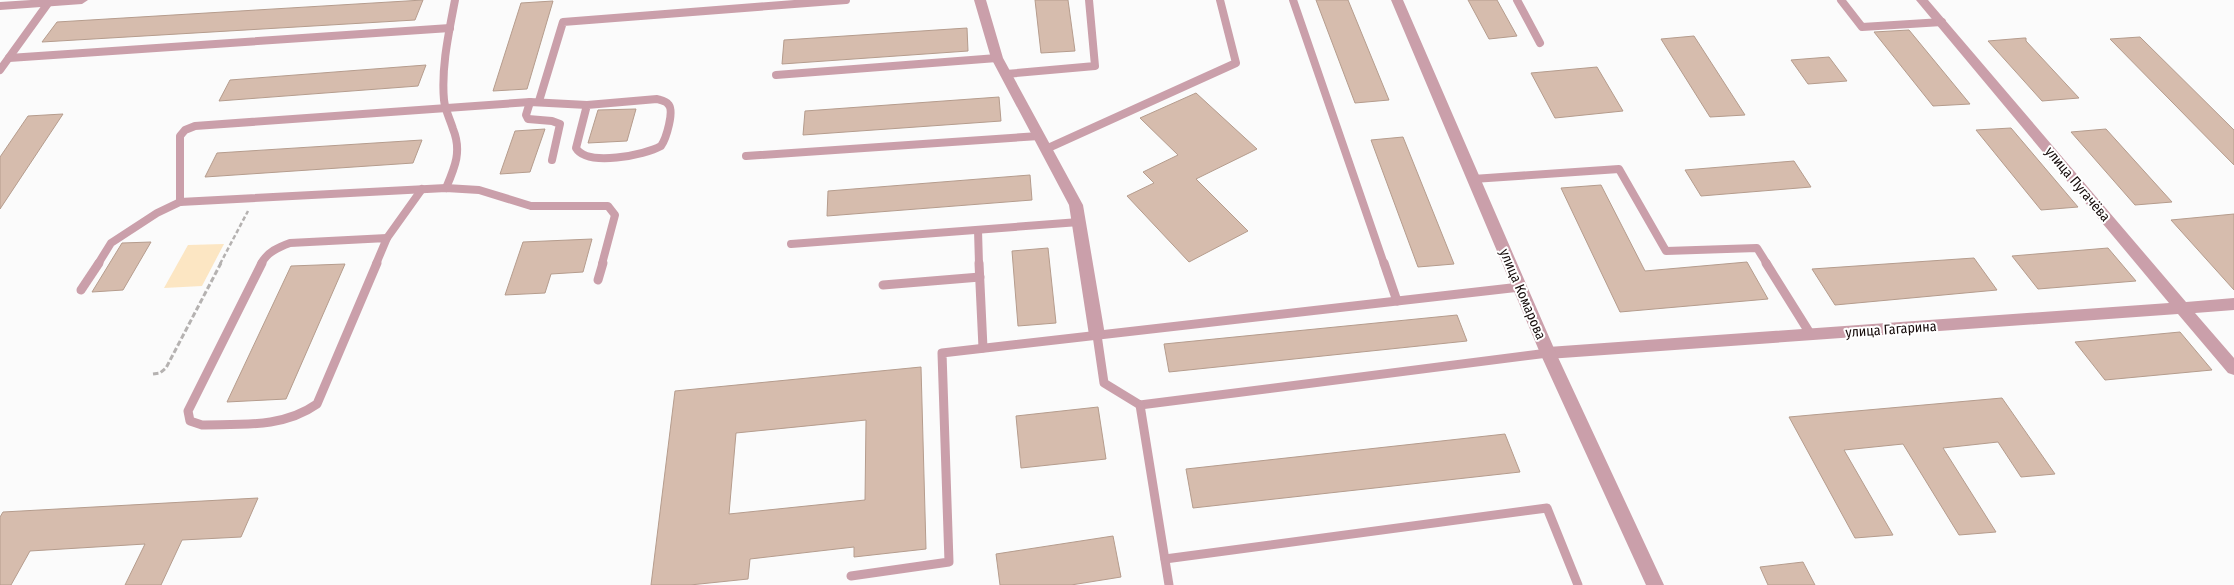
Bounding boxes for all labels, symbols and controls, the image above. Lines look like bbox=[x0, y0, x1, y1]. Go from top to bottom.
street label: улица Пугачёва bbox=[2041, 143, 2114, 225]
street label: улица Комарова bbox=[1496, 246, 1549, 342]
street label: улица Гагарина bbox=[1845, 318, 1937, 341]

